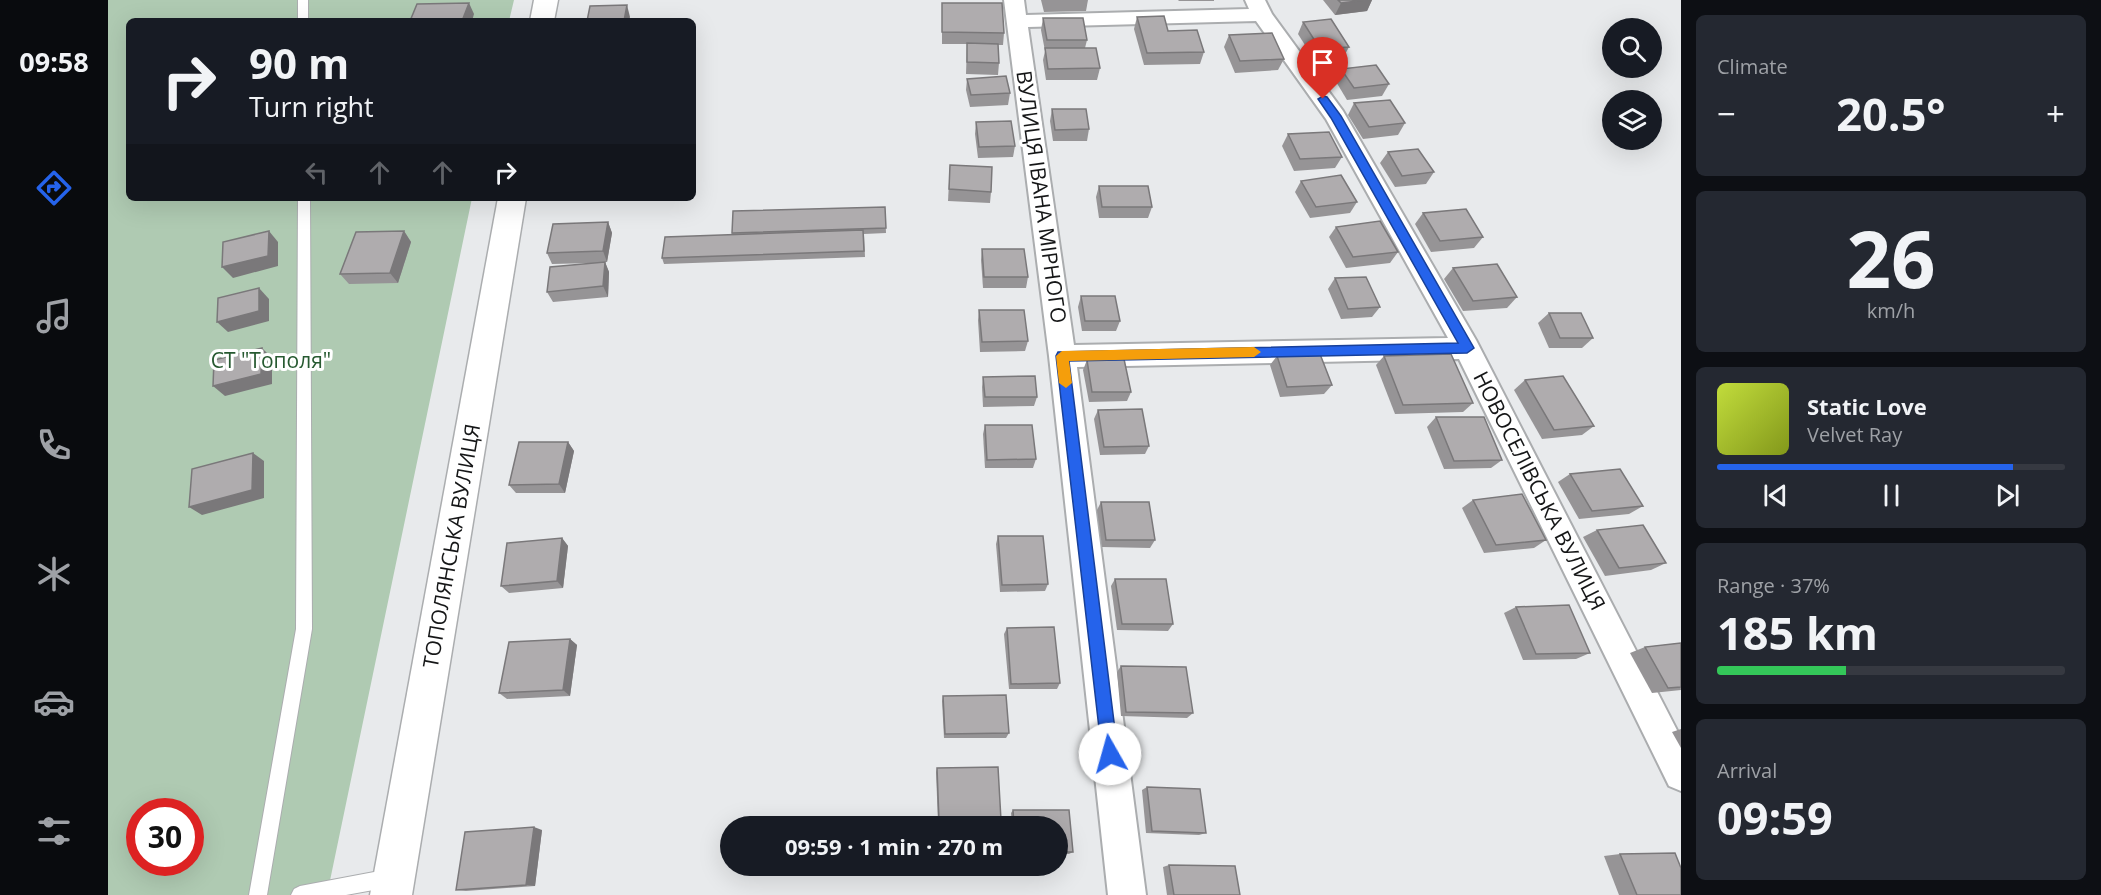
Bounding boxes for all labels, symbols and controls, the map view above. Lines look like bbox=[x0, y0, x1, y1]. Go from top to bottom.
map controls bbox=[1602, 18, 1662, 150]
button: search bbox=[1602, 18, 1662, 78]
text: 90 m bbox=[249, 34, 349, 91]
pin bbox=[1297, 37, 1348, 99]
icon: right bbox=[150, 42, 228, 120]
text: 09:58 bbox=[19, 43, 89, 80]
icon: arrive bbox=[1306, 46, 1339, 79]
text: Climate bbox=[1717, 53, 1788, 80]
street label: ВУЛИЦЯ ІВАНА МІРНОГО bbox=[1010, 69, 1074, 325]
text: 20.5° bbox=[1836, 83, 1946, 144]
text: Turn right bbox=[249, 88, 374, 125]
button: layers bbox=[1602, 90, 1662, 150]
text: − bbox=[1717, 91, 1736, 136]
text: + bbox=[2046, 91, 2065, 136]
icon: left bbox=[300, 156, 333, 189]
icon: ahead bbox=[363, 156, 396, 189]
icon: ahead bbox=[426, 156, 459, 189]
icon: right bbox=[489, 156, 522, 189]
icon: directions bbox=[33, 167, 75, 209]
text: 26 bbox=[1846, 205, 1936, 311]
icon: music bbox=[33, 295, 75, 337]
text: km/h bbox=[1867, 297, 1915, 324]
park label: СТ "Тополя" bbox=[211, 346, 331, 374]
street label: НОВОСЕЛІВСЬКА ВУЛИЦЯ bbox=[1467, 366, 1613, 615]
text: Static Love bbox=[1807, 391, 1927, 421]
text: Velvet Ray bbox=[1807, 421, 1902, 448]
street label: ТОПОЛЯНСЬКА ВУЛИЦЯ bbox=[416, 422, 486, 670]
icon: phone bbox=[33, 424, 75, 466]
icon: previous bbox=[1759, 479, 1792, 512]
icon: pause bbox=[1875, 479, 1908, 512]
icon: next bbox=[1991, 479, 2024, 512]
icon: climate bbox=[33, 553, 75, 595]
text: Range · 37% bbox=[1717, 572, 1830, 599]
text: 185 km bbox=[1717, 602, 1878, 663]
icon: car bbox=[33, 681, 75, 723]
position arrow bbox=[1078, 722, 1142, 786]
text: Arrival bbox=[1717, 757, 1777, 784]
text: 09:59 bbox=[1717, 787, 1833, 848]
speed limit sign: 30 bbox=[126, 798, 204, 876]
icon: filters bbox=[33, 810, 75, 852]
text: 09:59 · 1 min · 270 m bbox=[785, 831, 1003, 861]

